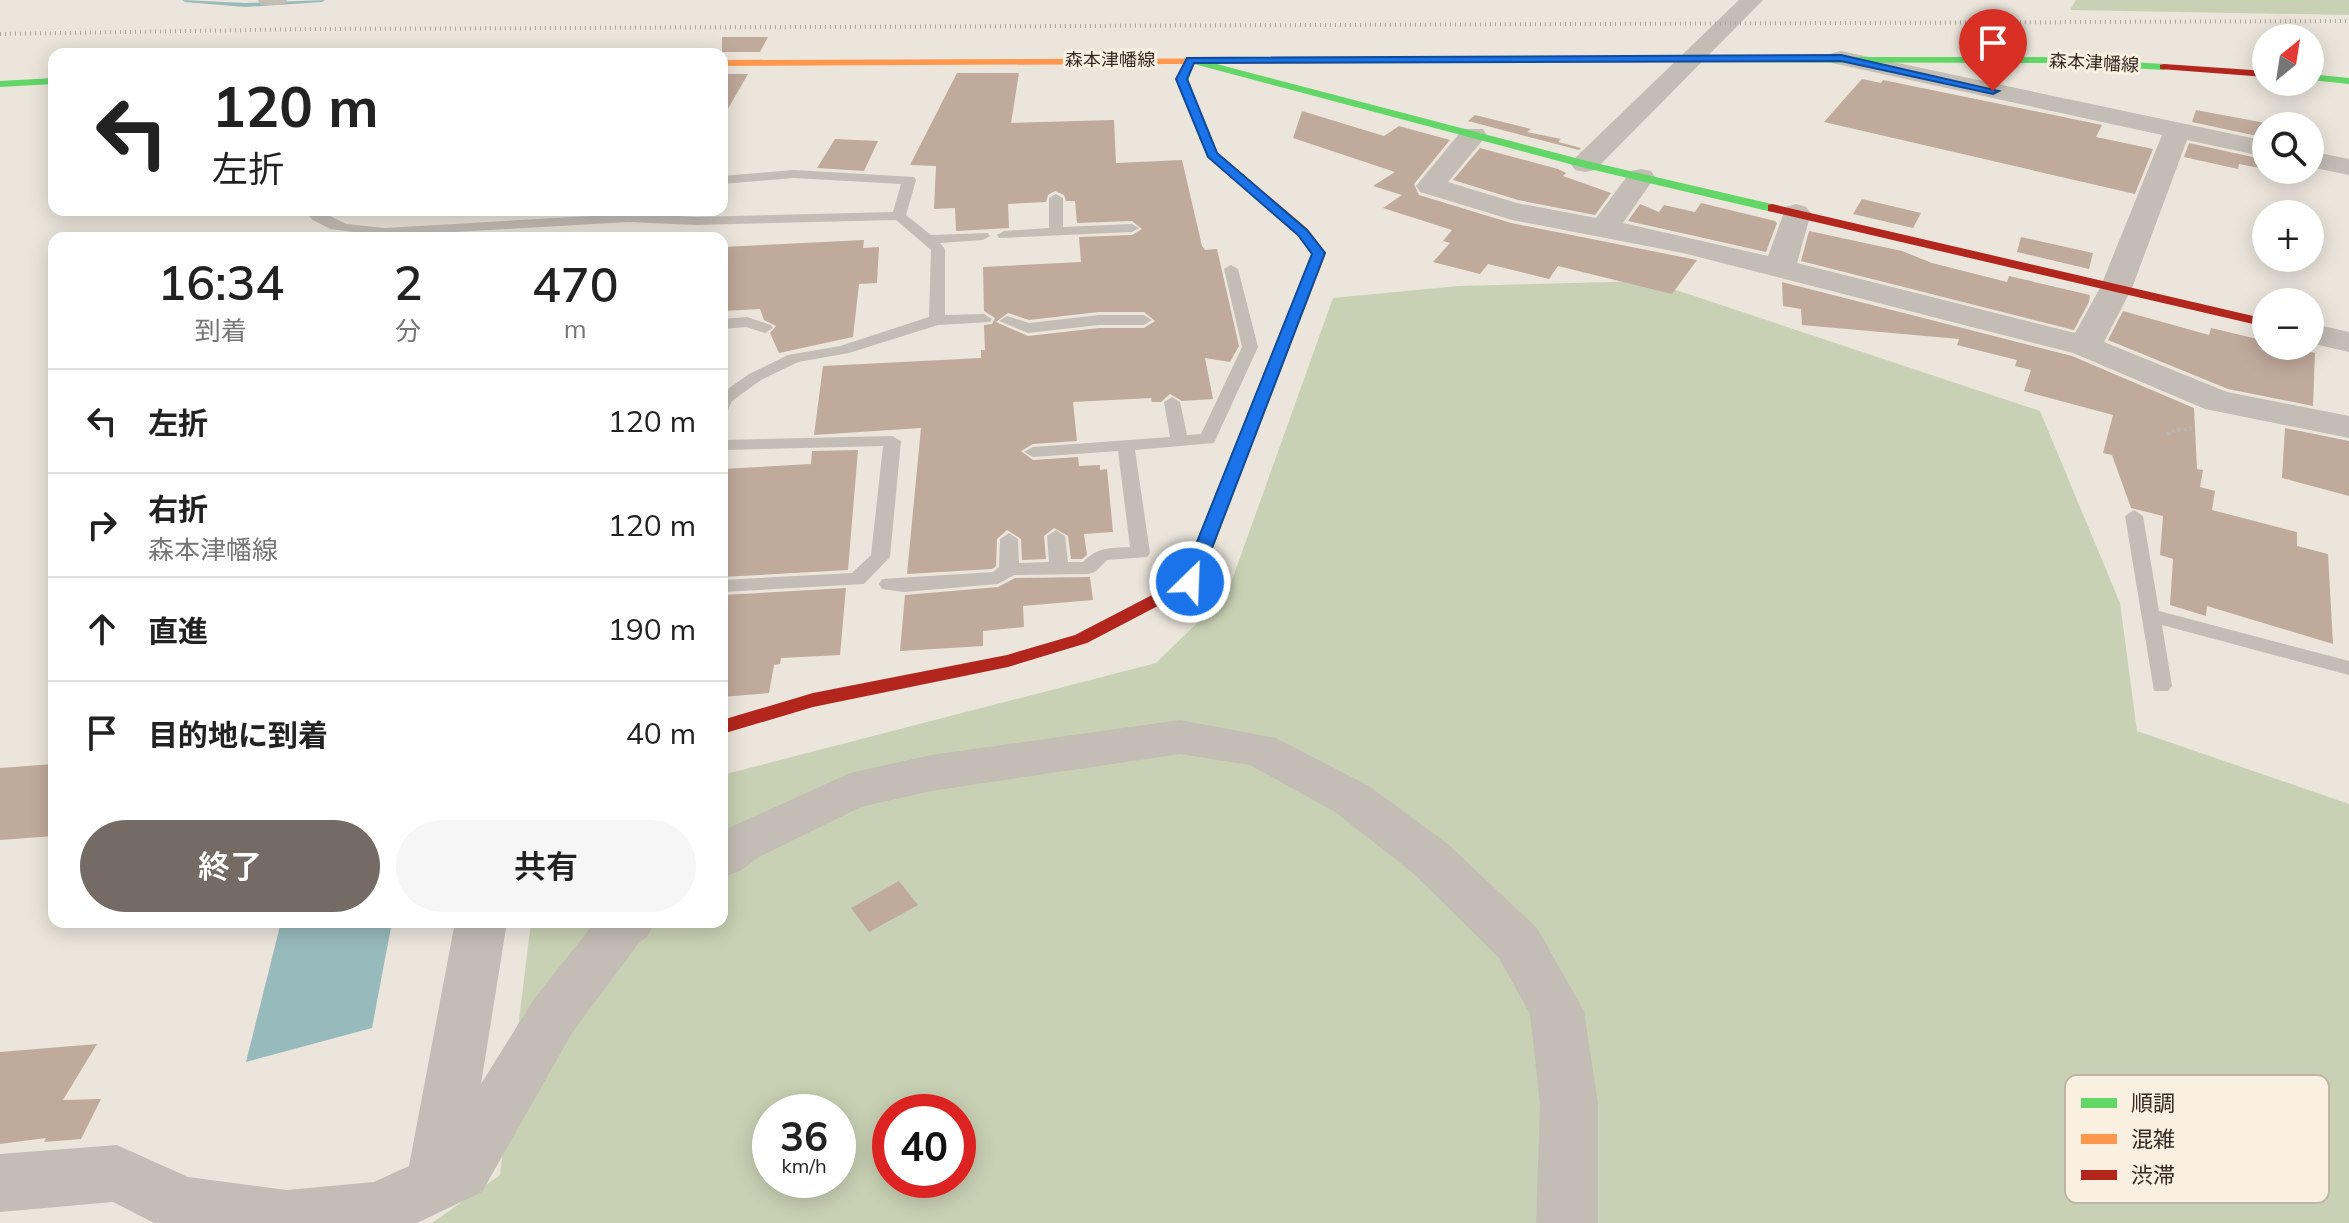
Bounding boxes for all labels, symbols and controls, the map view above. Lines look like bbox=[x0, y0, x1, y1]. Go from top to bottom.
pin bbox=[1959, 9, 2027, 91]
icon: arrive bbox=[1971, 21, 2015, 65]
north arrow bbox=[2252, 24, 2324, 96]
map controls bbox=[2252, 24, 2324, 360]
street label: 森本津幡線 bbox=[1065, 48, 1155, 71]
street label: 森本津幡線 bbox=[2048, 49, 2140, 76]
text: 120 m bbox=[212, 71, 379, 141]
icon: left bbox=[80, 80, 184, 184]
button: search bbox=[2252, 112, 2324, 184]
text: 左折 bbox=[212, 146, 284, 191]
button: + bbox=[2252, 200, 2324, 272]
text: 16:34 bbox=[158, 252, 284, 312]
text: 2 bbox=[394, 252, 422, 312]
text: 470 bbox=[532, 254, 618, 314]
button: − bbox=[2252, 288, 2324, 360]
text: m bbox=[564, 312, 587, 345]
text: 到着 bbox=[195, 314, 247, 347]
text: 分 bbox=[395, 314, 421, 347]
icon: left bbox=[80, 399, 124, 443]
text: 120 m bbox=[608, 402, 696, 440]
text: 左折 bbox=[148, 404, 208, 442]
text: 右折 bbox=[148, 490, 208, 528]
icon: right bbox=[80, 503, 124, 547]
text: 120 m bbox=[608, 506, 696, 544]
text: 森本津幡線 bbox=[148, 533, 278, 566]
position arrow bbox=[1148, 540, 1232, 624]
icon: ahead bbox=[80, 607, 124, 651]
text: 190 m bbox=[608, 610, 696, 648]
text: 直進 bbox=[148, 612, 208, 650]
icon: arrive bbox=[80, 711, 124, 755]
text: 40 m bbox=[626, 714, 696, 752]
text: 目的地に到着 bbox=[148, 716, 328, 754]
button: 終了 bbox=[80, 820, 380, 912]
button: 共有 bbox=[396, 820, 696, 912]
legend bbox=[2065, 1075, 2329, 1203]
text: 順調 bbox=[2131, 1089, 2175, 1117]
speed limit sign: 40 bbox=[872, 1094, 976, 1198]
text: 36 bbox=[780, 1111, 828, 1161]
text: 混雑 bbox=[2131, 1125, 2175, 1153]
text: km/h bbox=[781, 1153, 827, 1178]
text: 渋滞 bbox=[2131, 1161, 2175, 1189]

